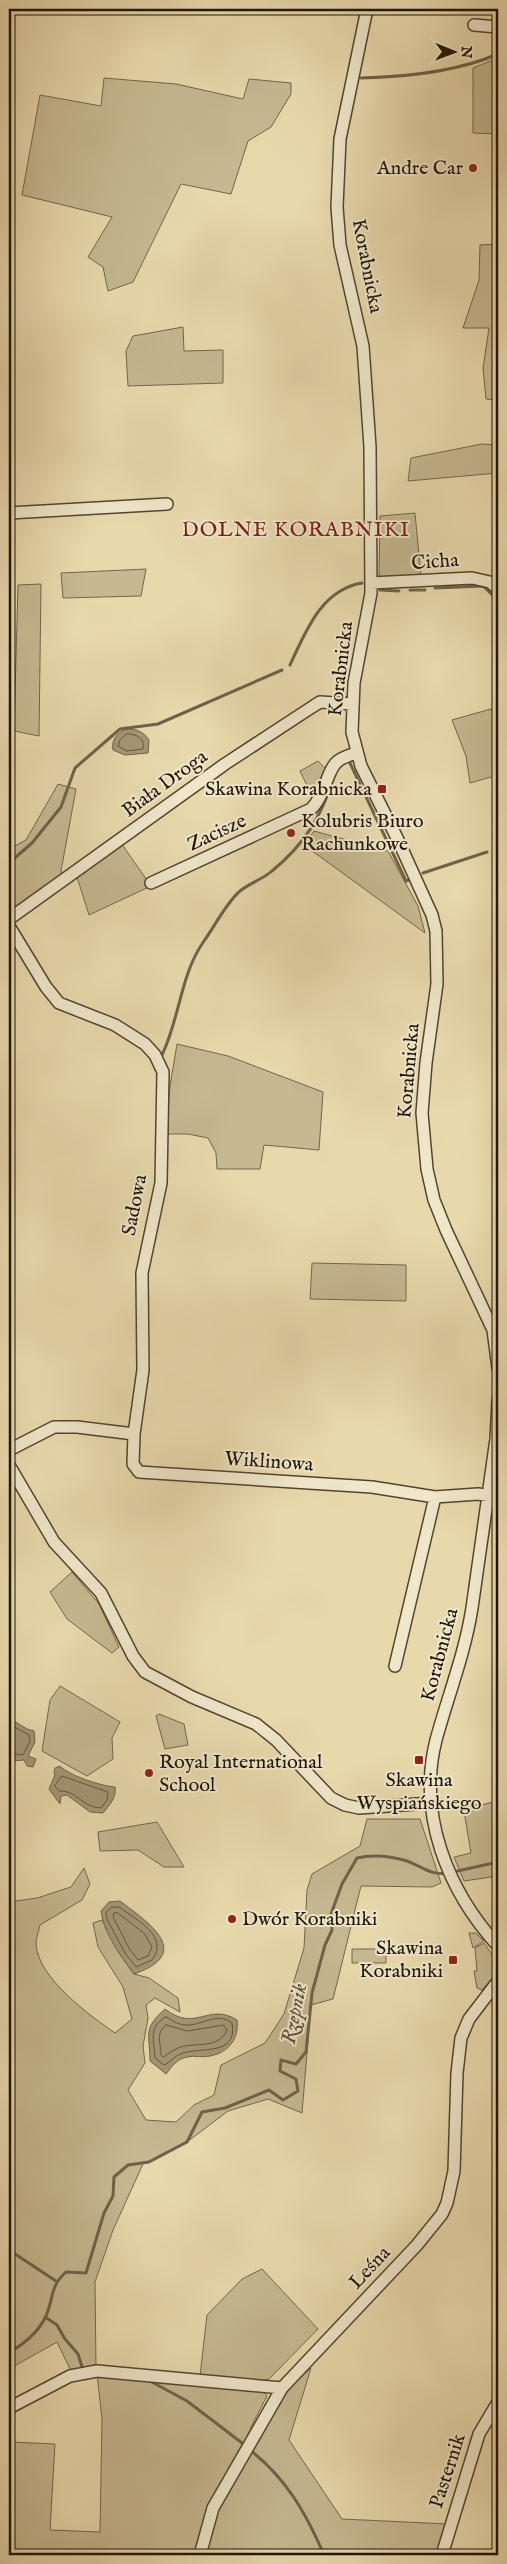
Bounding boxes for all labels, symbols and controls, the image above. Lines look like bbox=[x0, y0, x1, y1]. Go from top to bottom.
north arrow bbox=[430, 28, 480, 78]
text: N bbox=[457, 45, 475, 58]
place label: Andre Car bbox=[376, 156, 464, 181]
marker: Andre Car bbox=[467, 162, 479, 174]
street label: Korabnicka bbox=[346, 217, 388, 316]
district label: DOLNE KORABNIKI bbox=[182, 517, 410, 544]
street label: Cicha bbox=[410, 548, 460, 576]
street label: Korabnicka bbox=[323, 620, 359, 718]
street label: Biała Droga bbox=[117, 744, 213, 823]
place label: Skawina Korabnicka bbox=[205, 777, 372, 802]
marker: Skawina Korabnicka bbox=[376, 783, 388, 795]
street label: Zacisze bbox=[184, 809, 250, 857]
place label: Kolubris Biuro Rachunkowe bbox=[301, 809, 424, 857]
marker: Kolubris Biuro Rachunkowe bbox=[285, 827, 297, 839]
street label: Korabnicka bbox=[392, 1022, 426, 1120]
street label: Sadowa bbox=[117, 1172, 153, 1238]
street label: Wiklinowa bbox=[224, 1446, 315, 1478]
street label: Korabnicka bbox=[416, 1605, 465, 1704]
place label: Royal International School bbox=[159, 1750, 323, 1798]
marker: Skawina Wyspiańskiego bbox=[413, 1754, 425, 1766]
marker: Royal International School bbox=[143, 1767, 155, 1779]
place label: Skawina Wyspiańskiego bbox=[357, 1768, 482, 1816]
place label: Dwór Korabniki bbox=[242, 1907, 377, 1932]
marker: Dwór Korabniki bbox=[226, 1913, 238, 1925]
place label: Skawina Korabniki bbox=[359, 1936, 443, 1984]
marker: Skawina Korabniki bbox=[447, 1954, 459, 1966]
water label: Rzepnik bbox=[276, 1981, 314, 2047]
street label: Leśna bbox=[344, 2241, 396, 2295]
street label: Pasternik bbox=[424, 2430, 472, 2512]

